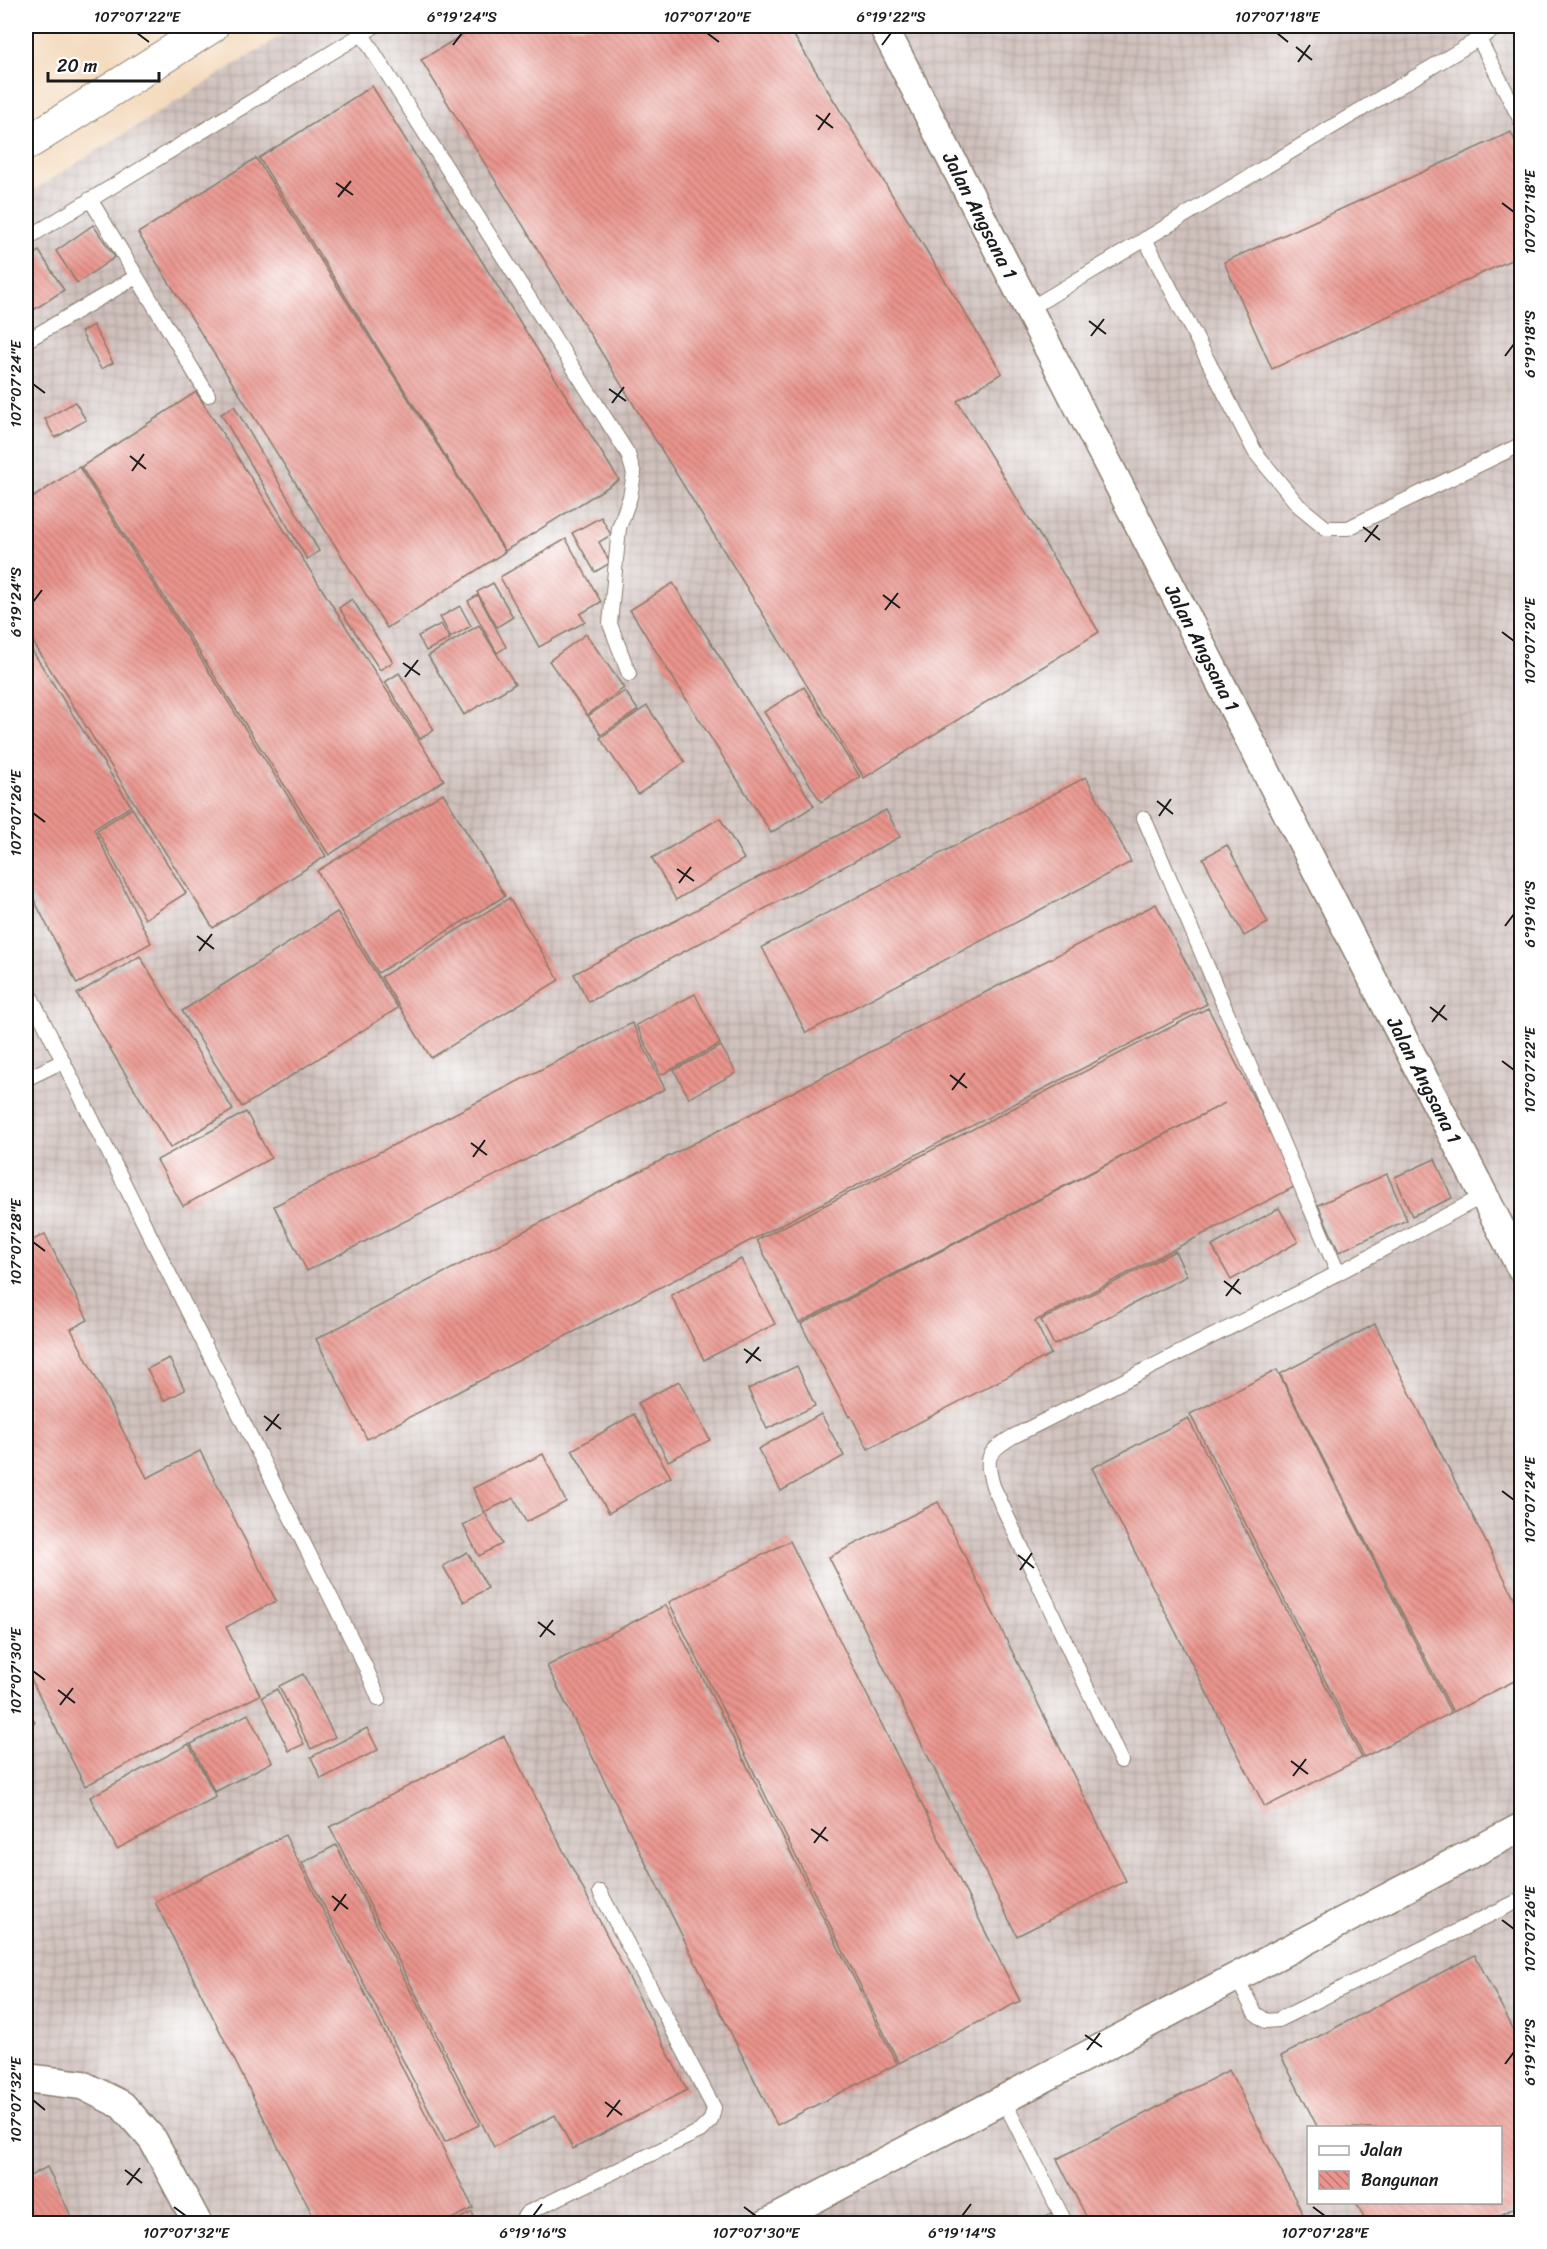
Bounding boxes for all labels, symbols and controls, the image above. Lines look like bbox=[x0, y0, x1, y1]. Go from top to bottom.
text: 107°07'22"E bbox=[94, 4, 182, 30]
text: 6°19'24"S bbox=[427, 4, 497, 30]
text: 107°07'20"E bbox=[663, 4, 752, 30]
text: 6°19'22"S bbox=[856, 4, 926, 30]
text: 107°07'18"E bbox=[1235, 4, 1321, 30]
scale bar bbox=[48, 45, 159, 83]
text: 20 m bbox=[57, 50, 97, 82]
street label: Jalan Angsana 1 bbox=[932, 145, 1027, 286]
text: 107°07'18"E bbox=[1517, 168, 1543, 254]
text: 6°19'18"S bbox=[1517, 310, 1543, 378]
text: 107°07'24"E bbox=[3, 339, 29, 428]
text: 6°19'24"S bbox=[3, 567, 29, 637]
street label: Jalan Angsana 1 bbox=[1154, 577, 1249, 718]
text: 107°07'20"E bbox=[1517, 596, 1543, 685]
text: 107°07'26"E bbox=[3, 768, 29, 856]
text: 6°19'16"S bbox=[1517, 880, 1543, 947]
street label: Jalan Angsana 1 bbox=[1376, 1009, 1471, 1150]
text: 107°07'22"E bbox=[1517, 1025, 1543, 1113]
text: 107°07'28"E bbox=[3, 1197, 29, 1285]
text: 107°07'24"E bbox=[1517, 1455, 1543, 1544]
text: 107°07'30"E bbox=[3, 1626, 29, 1714]
text: 107°07'26"E bbox=[1517, 1884, 1543, 1972]
text: 6°19'12"S bbox=[1517, 2018, 1543, 2085]
text: 107°07'32"E bbox=[3, 2055, 29, 2143]
legend bbox=[1307, 2126, 1502, 2204]
text: Jalan bbox=[1360, 2134, 1403, 2166]
text: Bangunan bbox=[1361, 2164, 1439, 2196]
text: 107°07'32"E bbox=[143, 2220, 231, 2246]
text: 6°19'16"S bbox=[500, 2220, 567, 2246]
text: 107°07'30"E bbox=[713, 2220, 801, 2246]
text: 6°19'14"S bbox=[928, 2220, 996, 2246]
text: 107°07'28"E bbox=[1282, 2220, 1370, 2246]

